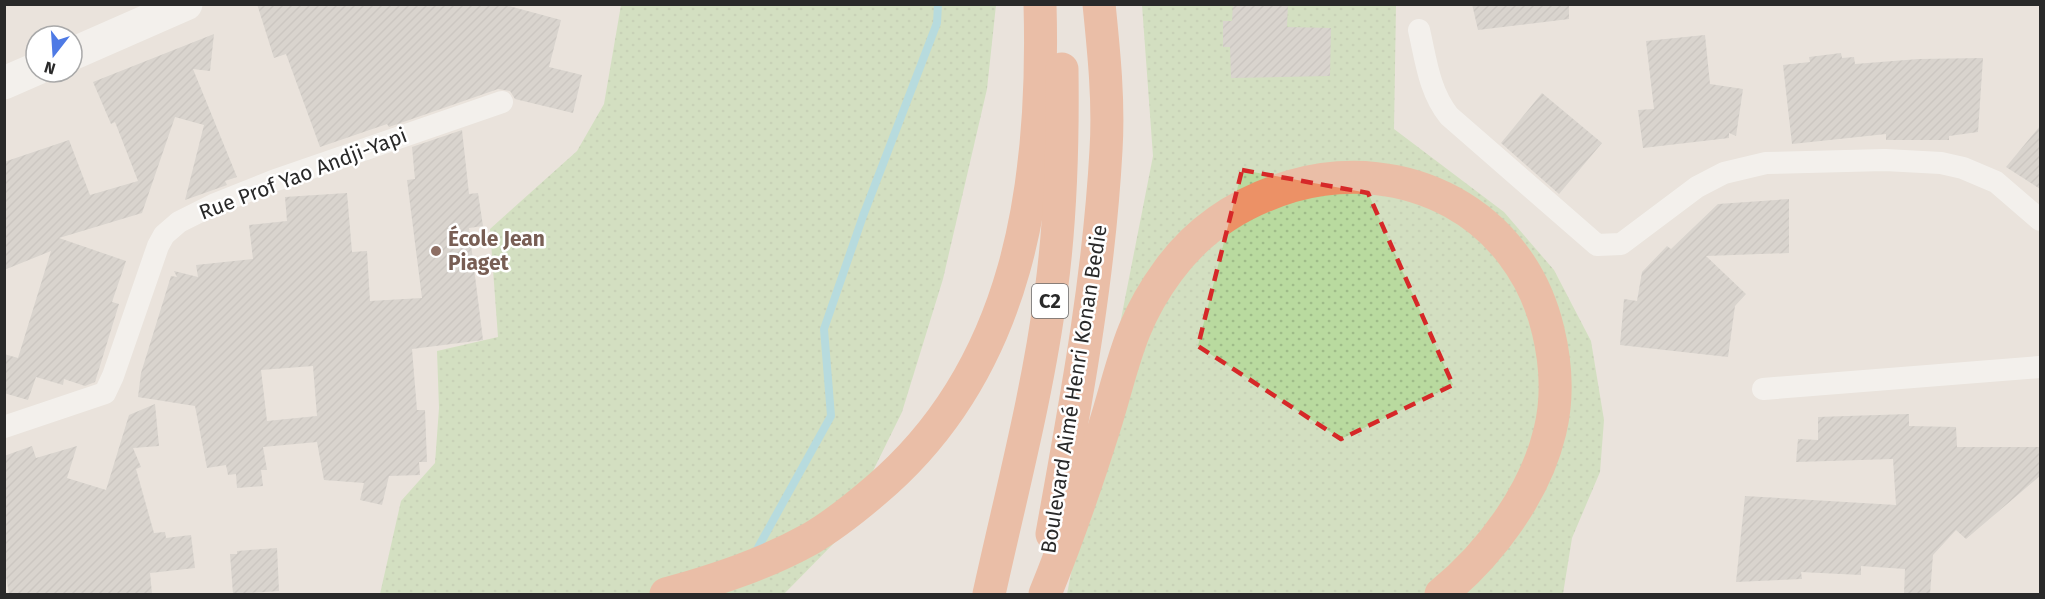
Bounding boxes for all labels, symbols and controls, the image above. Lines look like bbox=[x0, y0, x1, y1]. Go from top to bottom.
north arrow bbox=[24, 24, 84, 84]
text: N bbox=[42, 57, 58, 79]
street label: Rue Prof Yao Andji-Yapi bbox=[195, 122, 411, 226]
street label: Boulevard Aimé Henri Konan Bedie bbox=[1035, 223, 1113, 555]
place label: École Jean Piaget bbox=[448, 225, 545, 276]
marker: École Jean Piaget bbox=[429, 244, 443, 258]
road number: C2 bbox=[1032, 284, 1068, 318]

